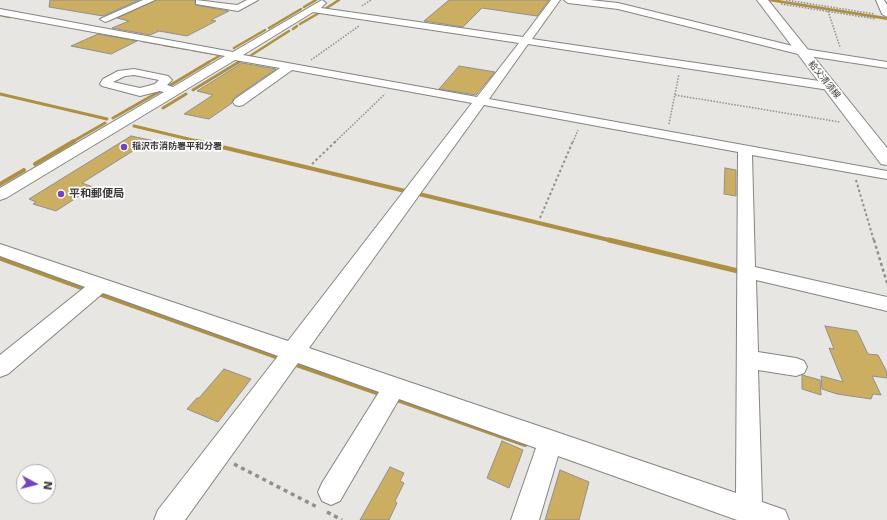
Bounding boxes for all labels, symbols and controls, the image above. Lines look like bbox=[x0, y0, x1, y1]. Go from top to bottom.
street label: 給父清須線 bbox=[806, 59, 842, 101]
marker: 稲沢市消防署平和分署 bbox=[119, 142, 129, 152]
place label: 稲沢市消防署平和分署 bbox=[132, 142, 222, 152]
place label: 平和郵便局 bbox=[69, 187, 124, 201]
marker: 平和郵便局 bbox=[56, 189, 66, 199]
north arrow bbox=[16, 464, 56, 504]
text: N bbox=[40, 480, 54, 491]

